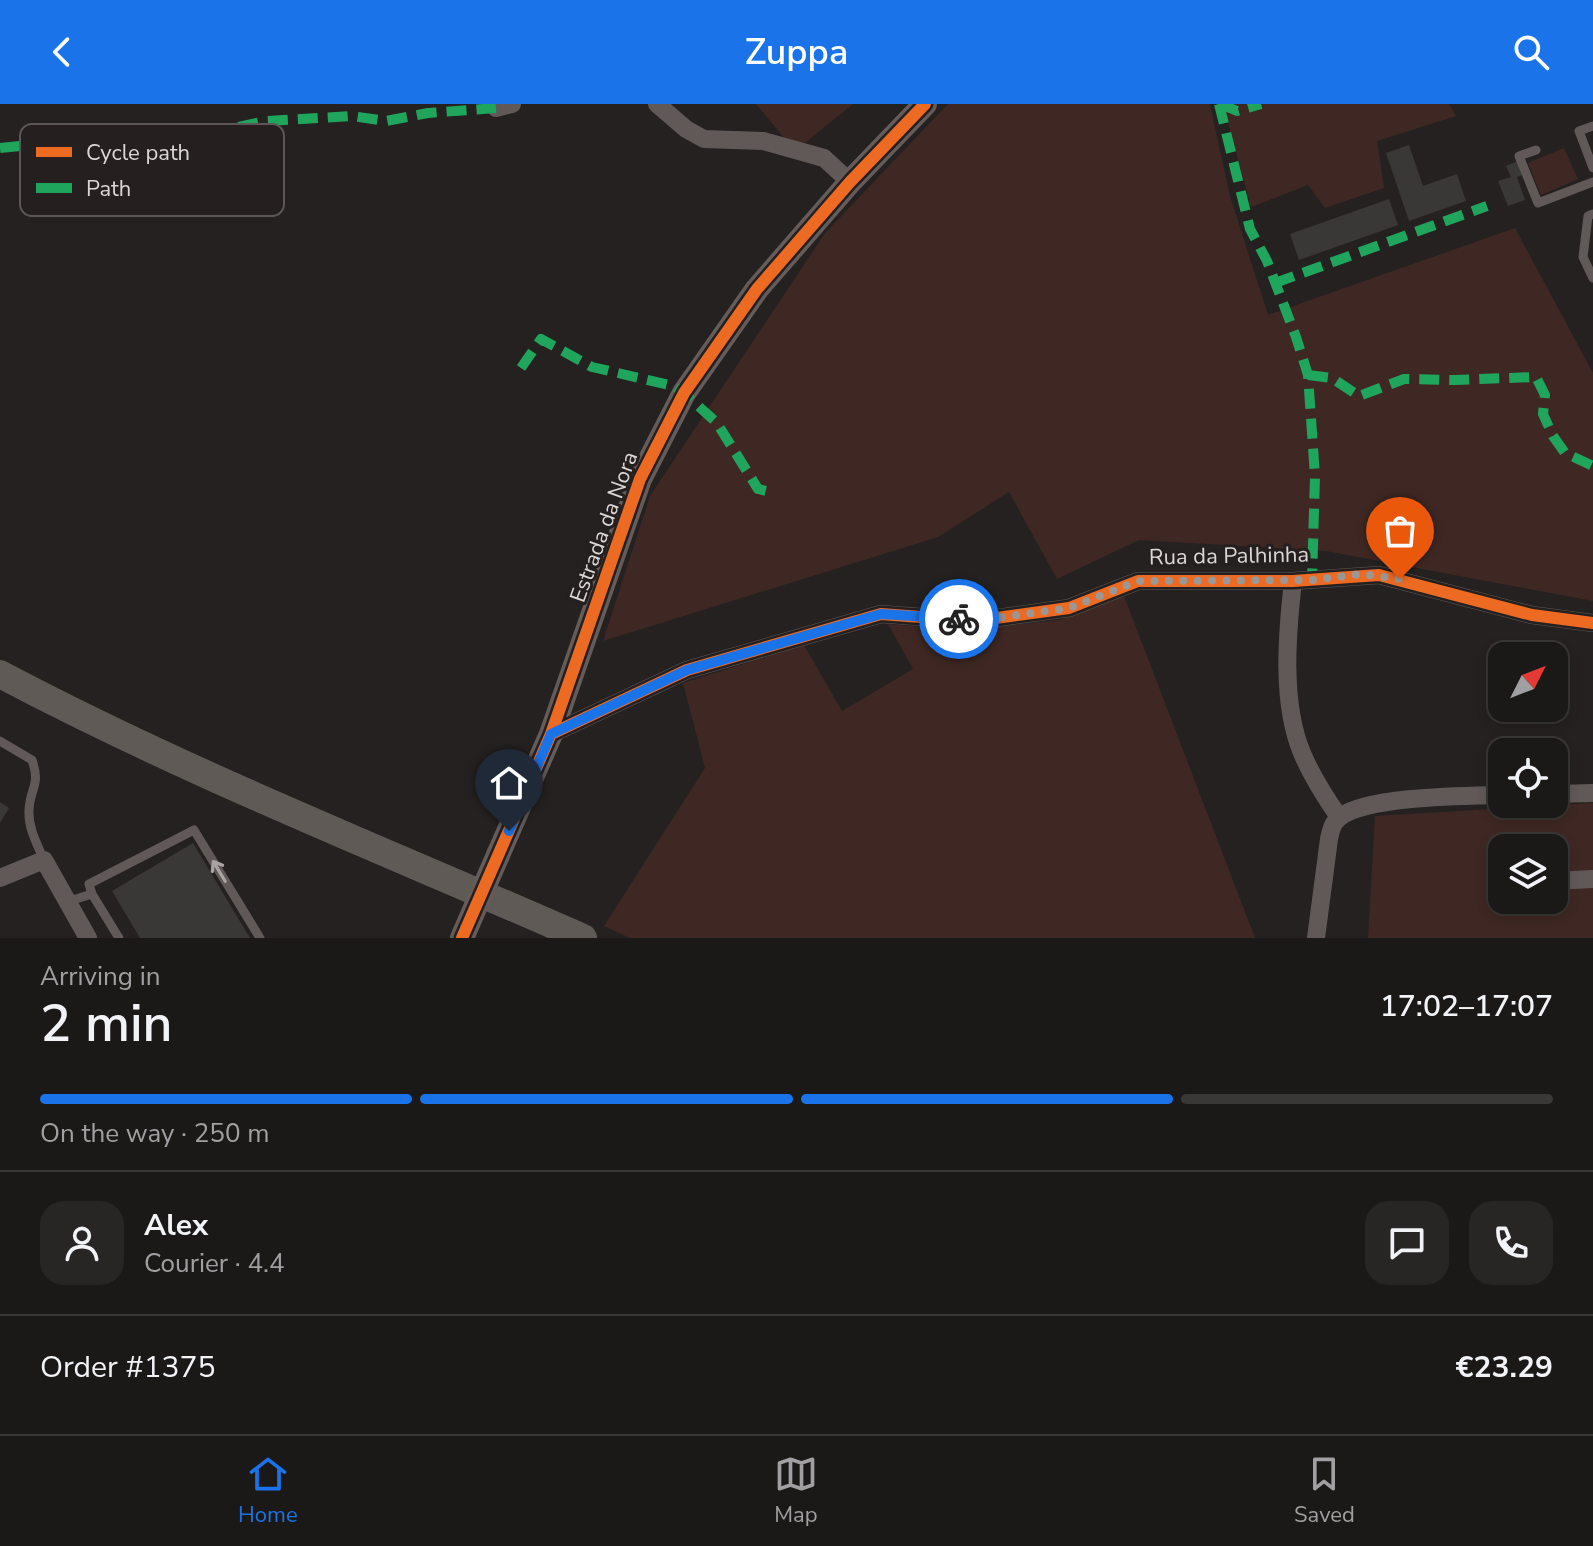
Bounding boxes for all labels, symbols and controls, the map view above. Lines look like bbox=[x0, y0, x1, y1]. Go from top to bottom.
text: Zuppa bbox=[745, 28, 848, 77]
icon: back bbox=[40, 30, 84, 74]
icon: search bbox=[1509, 30, 1553, 74]
legend bbox=[20, 124, 284, 216]
text: Cycle path bbox=[86, 138, 190, 168]
text: Path bbox=[86, 174, 131, 204]
street label: Estrada da Nora bbox=[563, 447, 645, 607]
pin bbox=[1366, 497, 1434, 579]
icon: bag bbox=[1378, 509, 1422, 553]
street label: Rua da Palhinha bbox=[1149, 540, 1309, 572]
courier bbox=[919, 579, 999, 659]
icon: bike bbox=[937, 597, 981, 641]
north arrow bbox=[1488, 642, 1568, 722]
map controls bbox=[1488, 642, 1568, 914]
button: locate bbox=[1488, 738, 1568, 818]
pin bbox=[475, 749, 543, 831]
icon: home bbox=[487, 761, 531, 805]
button: layers bbox=[1488, 834, 1568, 914]
one-way arrow bbox=[211, 860, 227, 883]
text: Arriving in bbox=[40, 959, 161, 994]
text: 17:02–17:07 bbox=[1380, 986, 1553, 1027]
text: 2 min bbox=[40, 988, 173, 1059]
text: On the way · 250 m bbox=[40, 1116, 269, 1151]
button: person bbox=[40, 1201, 124, 1285]
button: chat bbox=[1365, 1201, 1449, 1285]
button: phone bbox=[1469, 1201, 1553, 1285]
text: Alex bbox=[144, 1205, 208, 1246]
text: Courier · 4.4 bbox=[144, 1246, 285, 1281]
text: Order #1375 bbox=[40, 1347, 215, 1388]
text: €23.29 bbox=[1456, 1347, 1553, 1388]
tab: Home bbox=[238, 1452, 298, 1530]
tab: Map bbox=[774, 1452, 818, 1530]
tab: Saved bbox=[1294, 1452, 1355, 1530]

